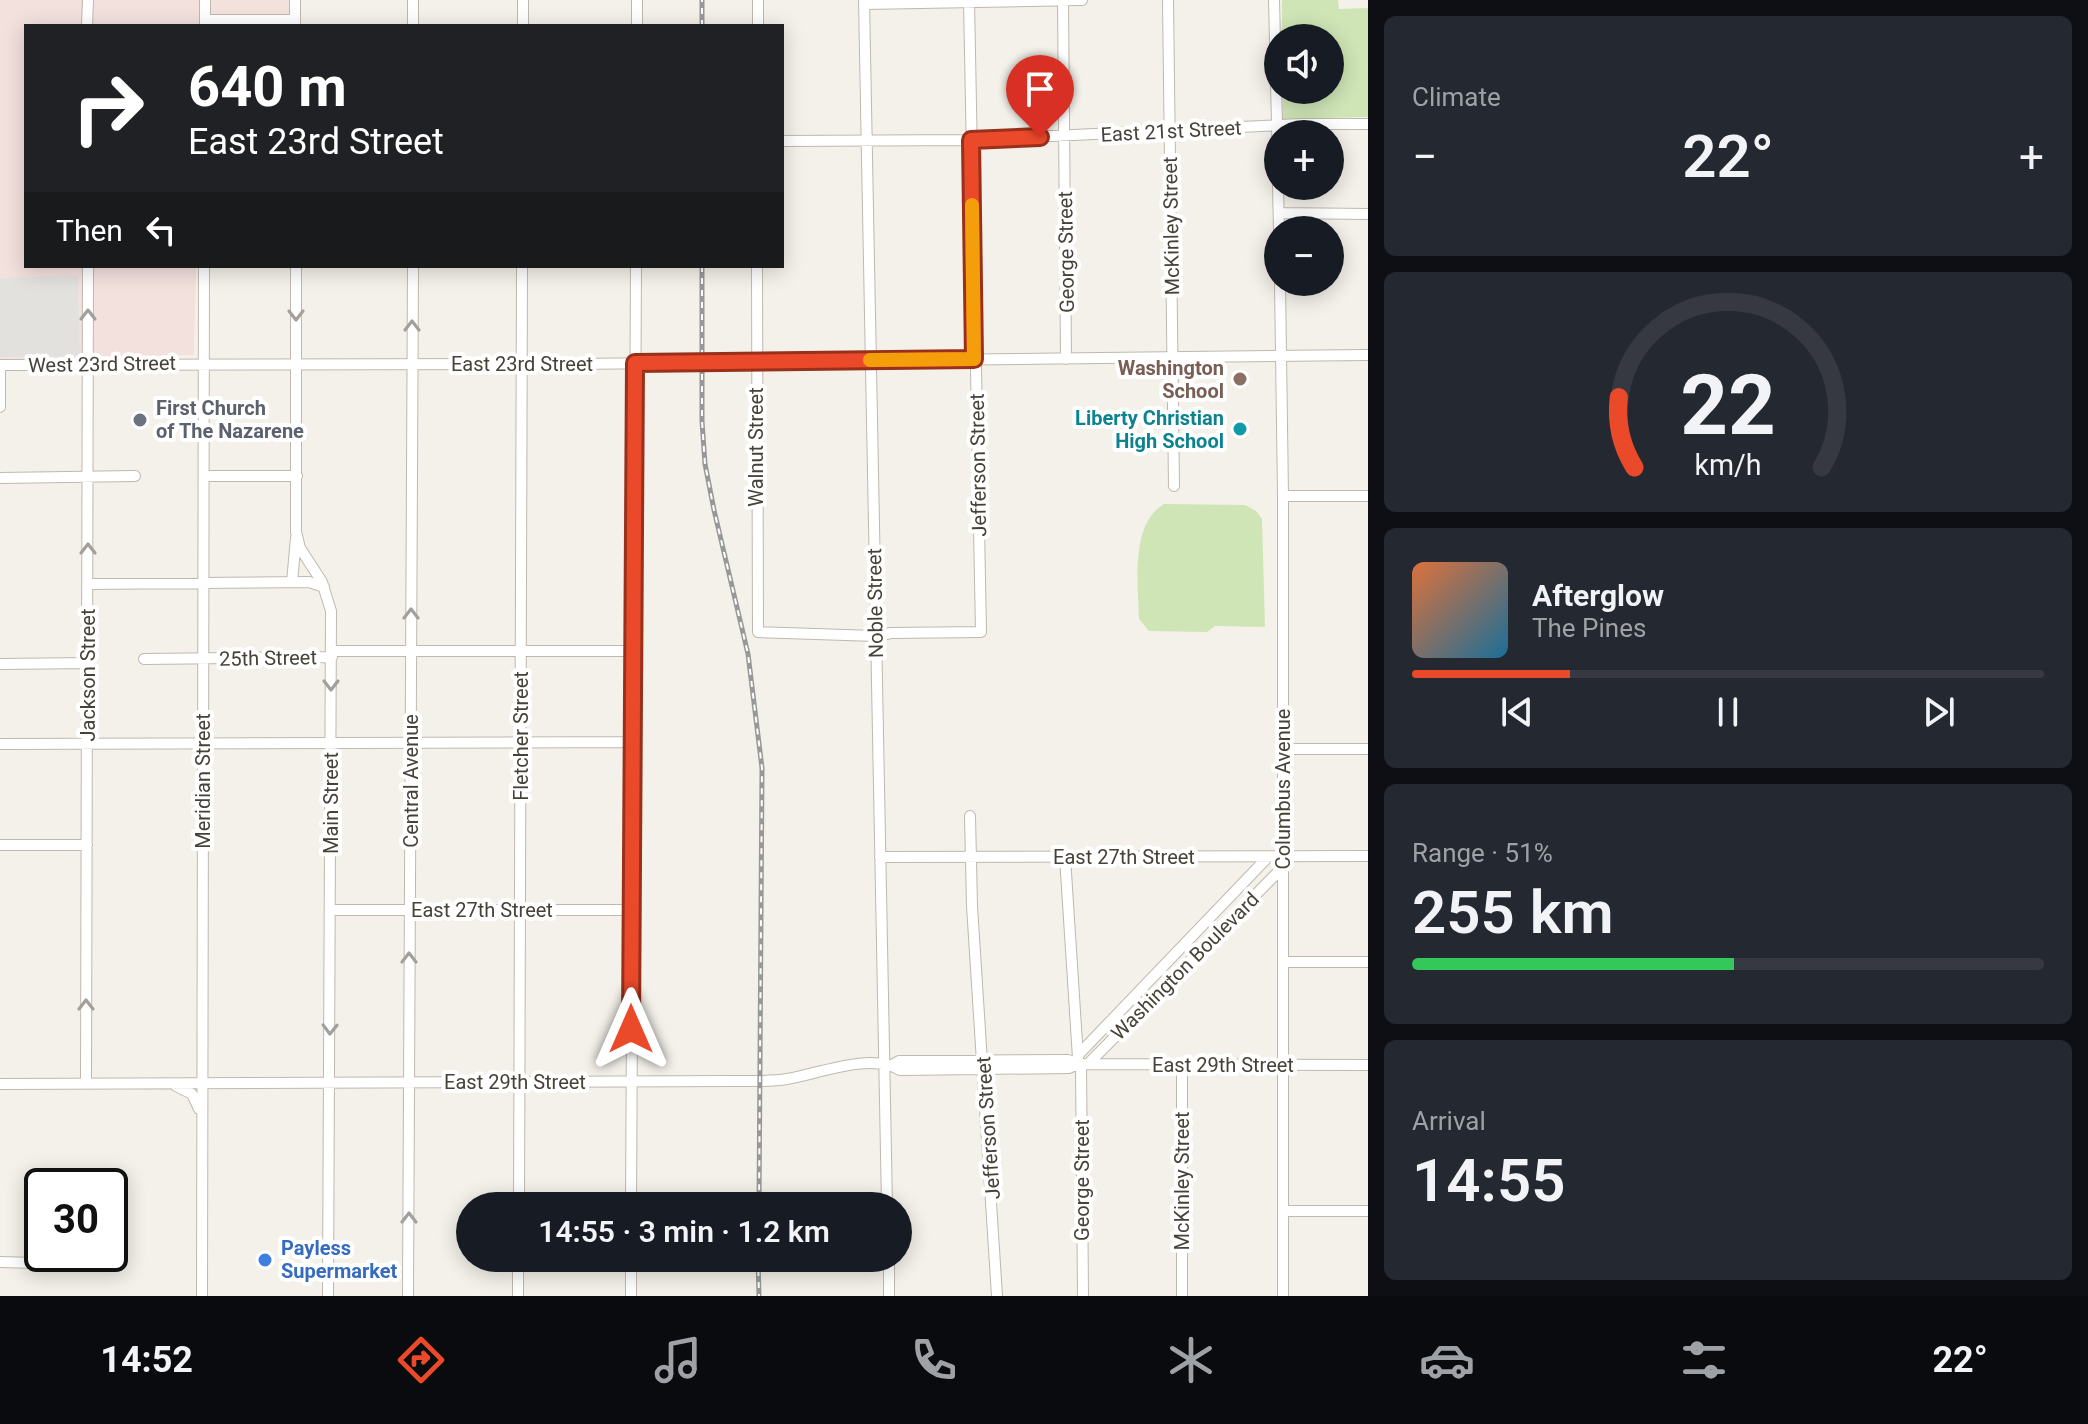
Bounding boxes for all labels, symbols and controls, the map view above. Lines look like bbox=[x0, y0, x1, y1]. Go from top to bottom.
map controls bbox=[1264, 24, 1344, 296]
button: sound bbox=[1264, 24, 1344, 104]
text: 640 m bbox=[188, 54, 347, 120]
pin bbox=[1006, 55, 1074, 137]
icon: right bbox=[56, 56, 160, 160]
icon: arrive bbox=[1018, 67, 1062, 111]
text: Climate bbox=[1412, 82, 1501, 112]
street label: East 21st Street bbox=[1100, 115, 1242, 147]
button: + bbox=[1264, 120, 1344, 200]
text: East 23rd Street bbox=[188, 121, 444, 163]
text: 22° bbox=[1682, 121, 1774, 192]
text: − bbox=[1412, 131, 1437, 183]
text: + bbox=[2019, 131, 2044, 183]
street label: McKinley Street bbox=[1158, 156, 1184, 296]
street label: George Street bbox=[1053, 191, 1079, 313]
icon: left bbox=[139, 208, 183, 252]
text: Then bbox=[56, 213, 123, 248]
button: − bbox=[1264, 216, 1344, 296]
one-way arrow bbox=[79, 308, 97, 321]
one-way arrow bbox=[287, 309, 305, 322]
one-way arrow bbox=[403, 319, 421, 332]
street label: West 23rd Street bbox=[28, 351, 176, 377]
street label: East 23rd Street bbox=[451, 352, 593, 376]
place label: Washington School bbox=[1118, 356, 1224, 403]
text: 22 bbox=[1680, 357, 1776, 454]
marker: Washington School bbox=[1231, 370, 1249, 388]
street label: Walnut Street bbox=[744, 387, 768, 507]
street label: Jefferson Street bbox=[965, 393, 991, 537]
place label: First Church of The Nazarene bbox=[156, 396, 304, 443]
place label: Liberty Christian High School bbox=[1075, 406, 1224, 453]
marker: First Church of The Nazarene bbox=[131, 411, 149, 429]
marker: Liberty Christian High School bbox=[1231, 420, 1249, 438]
text: km/h bbox=[1694, 448, 1762, 482]
one-way arrow bbox=[79, 542, 97, 555]
street label: Noble Street bbox=[862, 548, 888, 658]
text: Afterglow bbox=[1532, 578, 1664, 613]
one-way arrow bbox=[402, 607, 420, 620]
street label: Jackson Street bbox=[76, 608, 100, 742]
text: The Pines bbox=[1532, 613, 1646, 643]
street label: 25th Street bbox=[219, 645, 317, 671]
street label: Fletcher Street bbox=[509, 671, 533, 801]
one-way arrow bbox=[322, 679, 340, 692]
icon: previous bbox=[1495, 690, 1539, 734]
icon: pause bbox=[1706, 690, 1750, 734]
icon: next bbox=[1917, 690, 1961, 734]
street label: Columbus Avenue bbox=[1271, 709, 1295, 869]
street label: Meridian Street bbox=[191, 713, 215, 849]
street label: Central Avenue bbox=[399, 714, 423, 848]
street label: Main Street bbox=[319, 752, 343, 854]
text: Range · 51% bbox=[1412, 838, 1553, 868]
street label: East 27th Street bbox=[1053, 845, 1195, 869]
text: 255 km bbox=[1412, 877, 1614, 948]
street label: Washington Boulevard bbox=[1106, 887, 1264, 1045]
street label: East 27th Street bbox=[411, 898, 553, 922]
one-way arrow bbox=[400, 951, 418, 964]
position arrow bbox=[589, 987, 673, 1071]
one-way arrow bbox=[77, 998, 95, 1011]
one-way arrow bbox=[321, 1023, 338, 1036]
street label: East 29th Street bbox=[1152, 1053, 1294, 1077]
street label: Jefferson Street bbox=[971, 1056, 1005, 1200]
street label: East 29th Street bbox=[444, 1070, 586, 1094]
text: Arrival bbox=[1412, 1106, 1486, 1136]
street label: McKinley Street bbox=[1170, 1112, 1194, 1250]
street label: George Street bbox=[1070, 1119, 1094, 1241]
text: 14:55 bbox=[1412, 1145, 1565, 1216]
speed limit sign: 30 bbox=[24, 1168, 128, 1272]
one-way arrow bbox=[400, 1211, 418, 1224]
text: 14:55 · 3 min · 1.2 km bbox=[538, 1214, 830, 1249]
place label: Payless Supermarket bbox=[281, 1236, 398, 1283]
marker: Payless Supermarket bbox=[256, 1251, 274, 1269]
icon: directions bbox=[393, 1332, 449, 1388]
icon: music bbox=[650, 1332, 706, 1388]
icon: phone bbox=[906, 1332, 962, 1388]
icon: climate bbox=[1163, 1332, 1219, 1388]
icon: car bbox=[1419, 1332, 1475, 1388]
icon: filters bbox=[1676, 1332, 1732, 1388]
text: 14:52 bbox=[100, 1339, 193, 1381]
text: 22° bbox=[1932, 1339, 1988, 1381]

